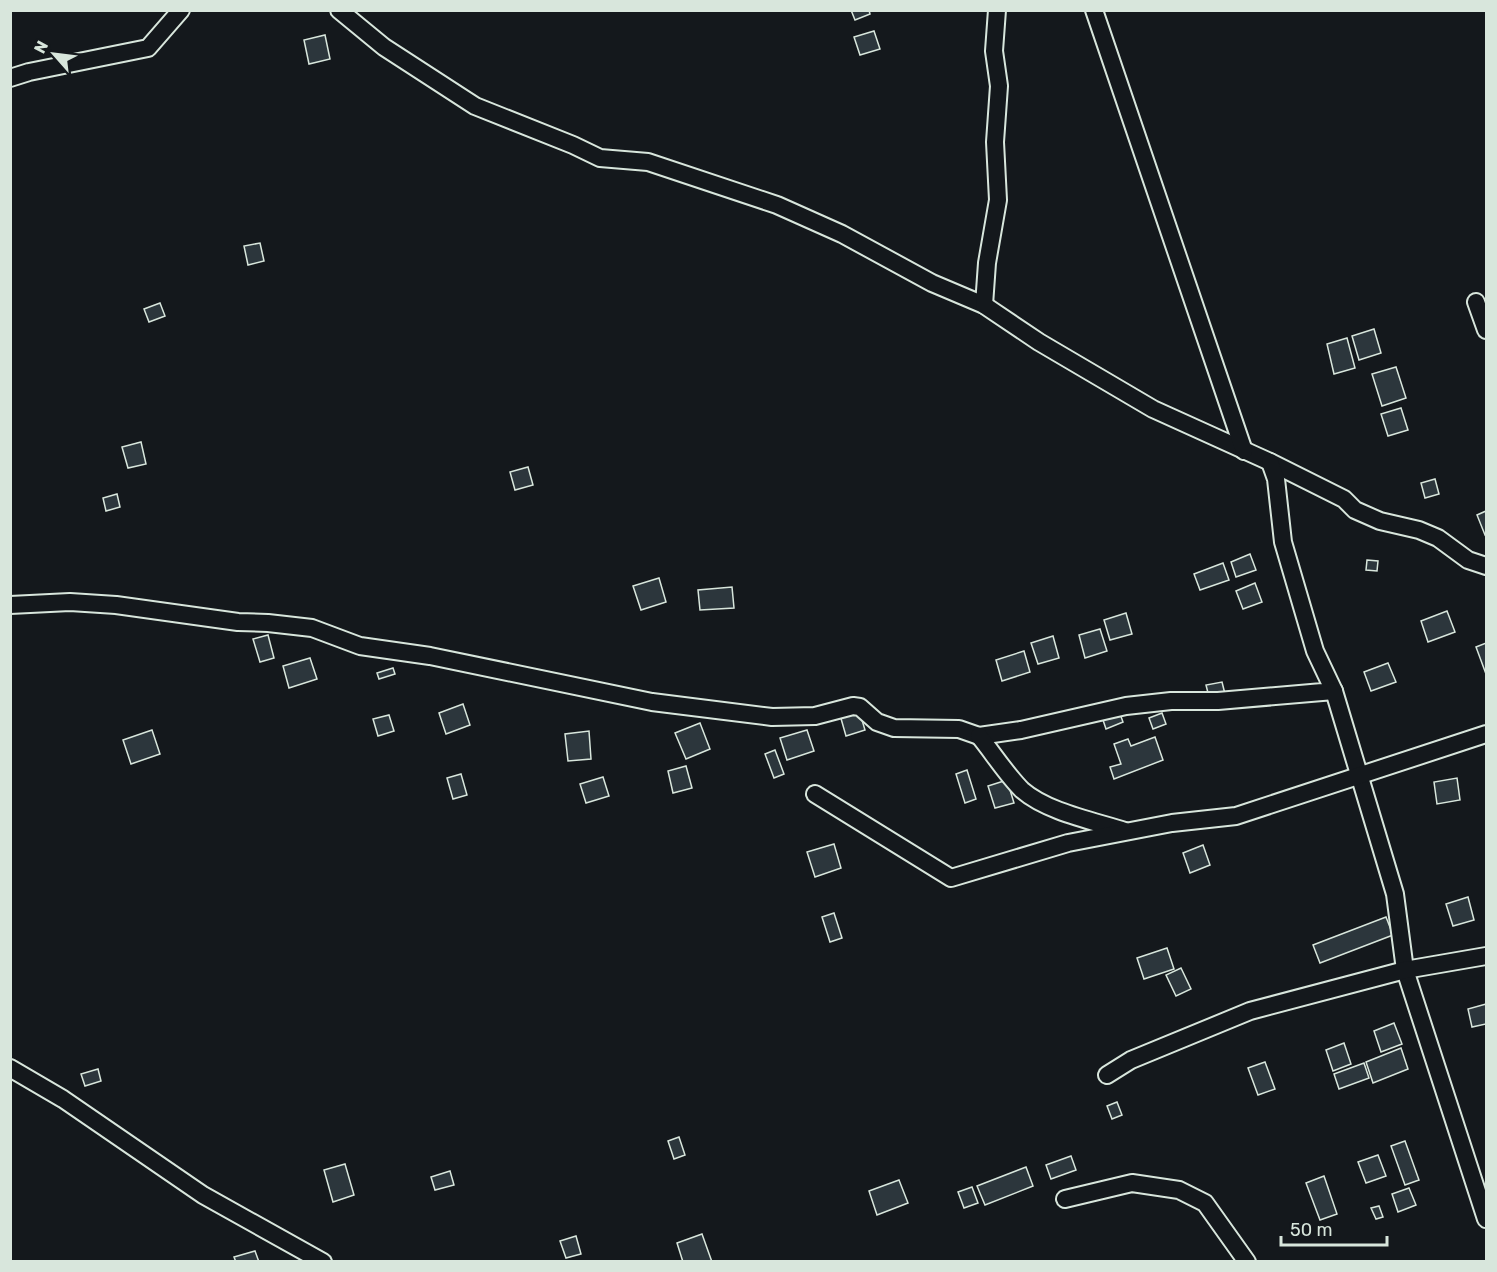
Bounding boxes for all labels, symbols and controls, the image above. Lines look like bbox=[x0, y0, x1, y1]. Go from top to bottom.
north arrow bbox=[24, 24, 84, 84]
text: N bbox=[30, 38, 52, 57]
scale bar bbox=[1281, 1209, 1388, 1247]
text: 50 m bbox=[1290, 1219, 1333, 1241]

